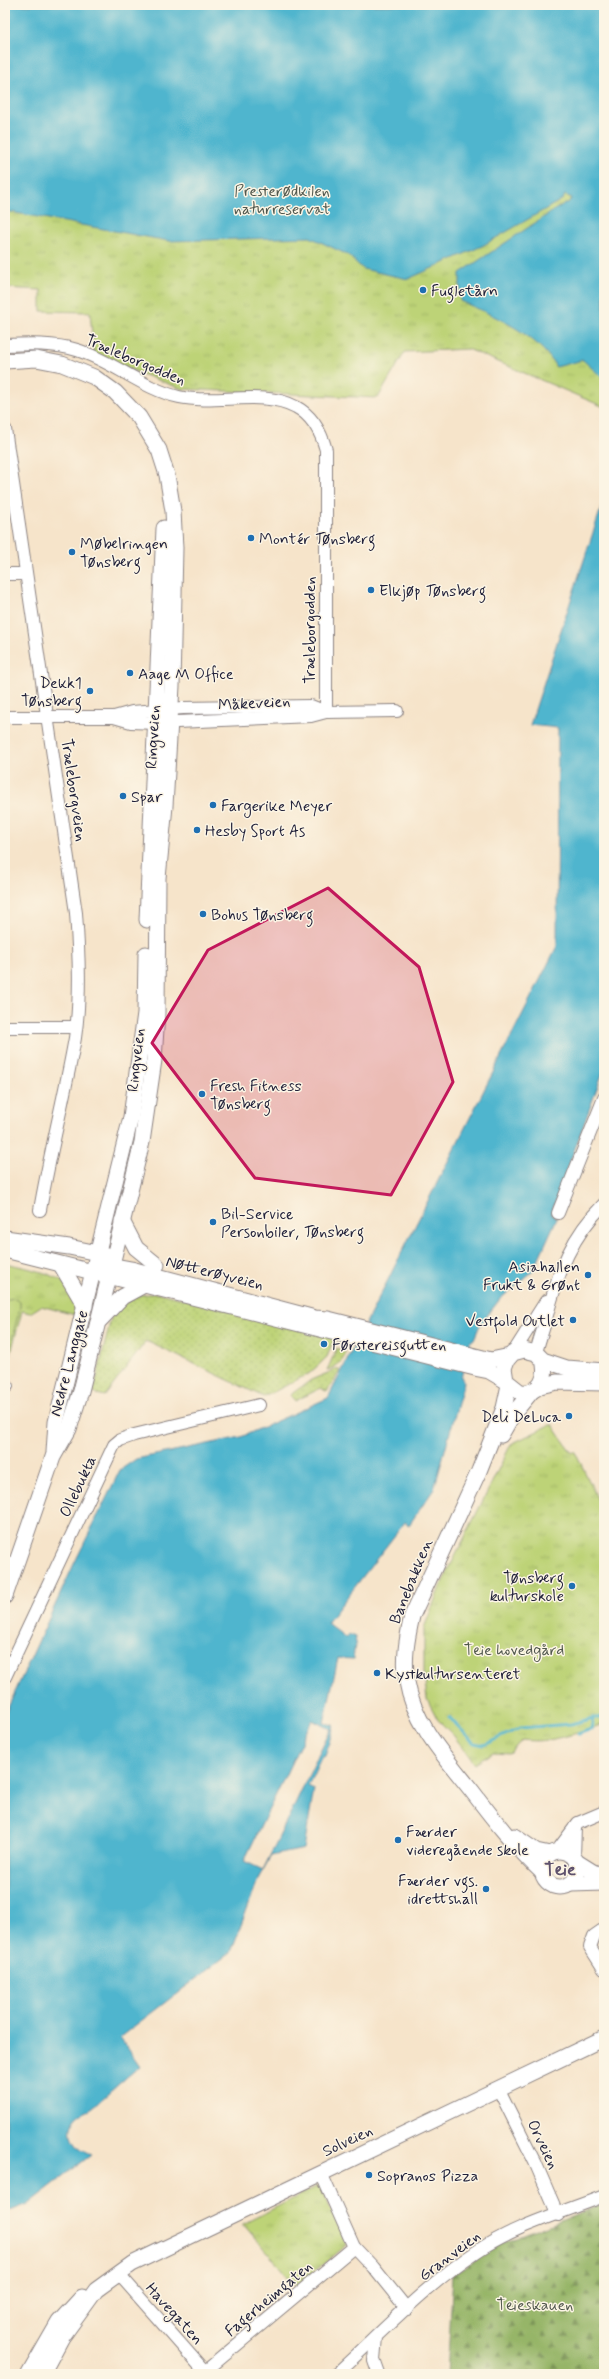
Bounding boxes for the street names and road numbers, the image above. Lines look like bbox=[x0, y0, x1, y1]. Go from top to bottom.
street label: Træleborgodden bbox=[82, 330, 189, 391]
street label: Træleborgodden bbox=[300, 576, 321, 684]
street label: Måkeveien bbox=[217, 691, 291, 716]
street label: Ringveien bbox=[141, 705, 167, 770]
street label: Træleborgveien bbox=[56, 737, 91, 843]
street label: Ringveien bbox=[123, 1027, 151, 1093]
street label: Nøtterøyveien bbox=[164, 1251, 266, 1296]
street label: Nedre Langgate bbox=[45, 1308, 95, 1419]
street label: Ollebukta bbox=[55, 1452, 102, 1521]
street label: Banebakken bbox=[385, 1535, 438, 1627]
street label: Orveien bbox=[522, 2117, 564, 2173]
street label: Solveien bbox=[319, 2121, 376, 2162]
street label: Granveien bbox=[415, 2226, 485, 2286]
street label: Fagerheimgaten bbox=[221, 2256, 318, 2343]
street label: Havegaten bbox=[140, 2278, 207, 2350]

